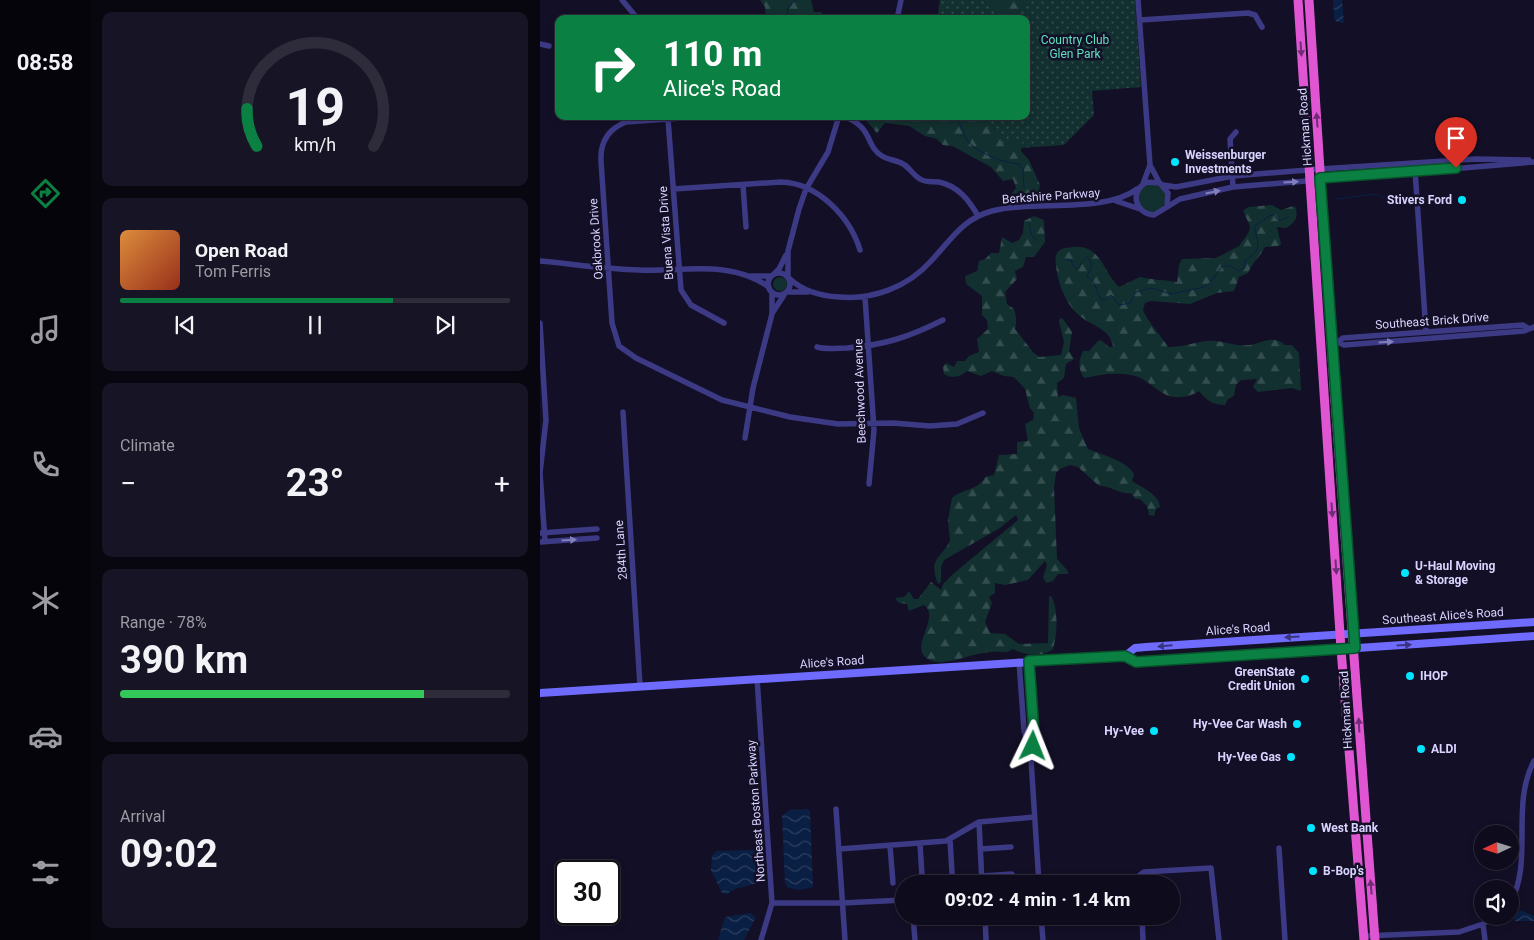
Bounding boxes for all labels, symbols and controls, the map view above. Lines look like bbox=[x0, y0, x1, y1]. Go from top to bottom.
park label: Country Club Glen Park bbox=[1041, 33, 1110, 61]
text: 110 m bbox=[663, 34, 762, 75]
icon: right bbox=[580, 35, 645, 100]
one-way arrow bbox=[1298, 41, 1306, 57]
text: 08:58 bbox=[17, 50, 73, 75]
text: Alice's Road bbox=[663, 76, 781, 101]
text: 19 bbox=[285, 77, 345, 138]
street label: Hickman Road bbox=[1295, 88, 1315, 166]
one-way arrow bbox=[1312, 112, 1320, 128]
pin bbox=[1435, 117, 1477, 168]
icon: arrive bbox=[1442, 124, 1470, 152]
text: km/h bbox=[294, 134, 336, 155]
place label: Weissenburger Investments bbox=[1185, 148, 1267, 176]
marker: Weissenburger Investments bbox=[1169, 156, 1181, 168]
icon: directions bbox=[28, 176, 63, 211]
one-way arrow bbox=[1284, 177, 1300, 185]
street label: Buena Vista Drive bbox=[656, 186, 676, 280]
street label: Berkshire Parkway bbox=[1001, 186, 1101, 206]
one-way arrow bbox=[1205, 188, 1221, 196]
place label: Stivers Ford bbox=[1387, 193, 1452, 207]
marker: Stivers Ford bbox=[1456, 194, 1468, 206]
street label: Oakbrook Drive bbox=[586, 198, 606, 280]
text: Open Road bbox=[195, 239, 288, 262]
text: Tom Ferris bbox=[195, 262, 271, 281]
street label: Southeast Brick Drive bbox=[1375, 310, 1489, 332]
icon: previous bbox=[171, 311, 199, 339]
icon: pause bbox=[301, 311, 329, 339]
icon: next bbox=[431, 311, 459, 339]
icon: music bbox=[28, 312, 63, 347]
one-way arrow bbox=[1378, 337, 1394, 345]
street label: Beechwood Avenue bbox=[851, 338, 869, 444]
text: Climate bbox=[120, 436, 175, 455]
icon: phone bbox=[28, 447, 63, 482]
text: 23° bbox=[286, 461, 344, 505]
text: − bbox=[120, 467, 136, 500]
text: + bbox=[494, 467, 510, 500]
one-way arrow bbox=[1329, 502, 1337, 518]
street label: 284th Lane bbox=[612, 520, 630, 580]
one-way arrow bbox=[561, 535, 577, 543]
one-way arrow bbox=[1333, 559, 1341, 575]
place label: U-Haul Moving & Storage bbox=[1415, 559, 1496, 587]
marker: U-Haul Moving & Storage bbox=[1399, 567, 1411, 579]
icon: climate bbox=[28, 583, 63, 618]
street label: Southeast Alice's Road bbox=[1382, 605, 1504, 627]
text: Range · 78% bbox=[120, 613, 207, 632]
street label: Alice's Road bbox=[1205, 620, 1271, 638]
one-way arrow bbox=[1284, 634, 1300, 642]
text: 390 km bbox=[120, 638, 248, 682]
one-way arrow bbox=[1396, 641, 1412, 649]
one-way arrow bbox=[1156, 642, 1172, 650]
street label: Alice's Road bbox=[799, 653, 865, 671]
place label: GreenState Credit Union bbox=[1228, 665, 1296, 693]
place label: IHOP bbox=[1420, 669, 1448, 683]
marker: IHOP bbox=[1404, 670, 1416, 682]
street label: Hickman Road bbox=[1337, 671, 1355, 749]
marker: GreenState Credit Union bbox=[1299, 673, 1311, 685]
place label: Hy-Vee Car Wash bbox=[1193, 717, 1287, 731]
one-way arrow bbox=[1355, 717, 1363, 733]
marker: Hy-Vee Car Wash bbox=[1291, 718, 1303, 730]
icon: car bbox=[28, 719, 63, 754]
position arrow bbox=[1006, 719, 1058, 771]
place label: Hy-Vee bbox=[1104, 724, 1145, 738]
marker: Hy-Vee bbox=[1148, 725, 1160, 737]
street label: Northeast Boston Parkway bbox=[744, 739, 768, 883]
place label: ALDI bbox=[1431, 742, 1457, 756]
marker: ALDI bbox=[1415, 743, 1427, 755]
place label: Hy-Vee Gas bbox=[1217, 750, 1281, 764]
marker: Hy-Vee Gas bbox=[1285, 751, 1297, 763]
text: Arrival bbox=[120, 807, 165, 826]
place label: West Bank bbox=[1321, 821, 1379, 835]
marker: West Bank bbox=[1305, 822, 1317, 834]
north arrow bbox=[1474, 825, 1519, 870]
map controls bbox=[1474, 825, 1519, 925]
text: 09:02 bbox=[120, 832, 218, 876]
icon: filters bbox=[28, 855, 63, 890]
speed limit sign: 30 bbox=[555, 860, 620, 925]
place label: B-Bop's bbox=[1323, 864, 1364, 878]
marker: B-Bop's bbox=[1307, 865, 1319, 877]
one-way arrow bbox=[1367, 879, 1375, 895]
button: sound bbox=[1474, 880, 1519, 925]
text: 09:02 · 4 min · 1.4 km bbox=[945, 888, 1130, 911]

